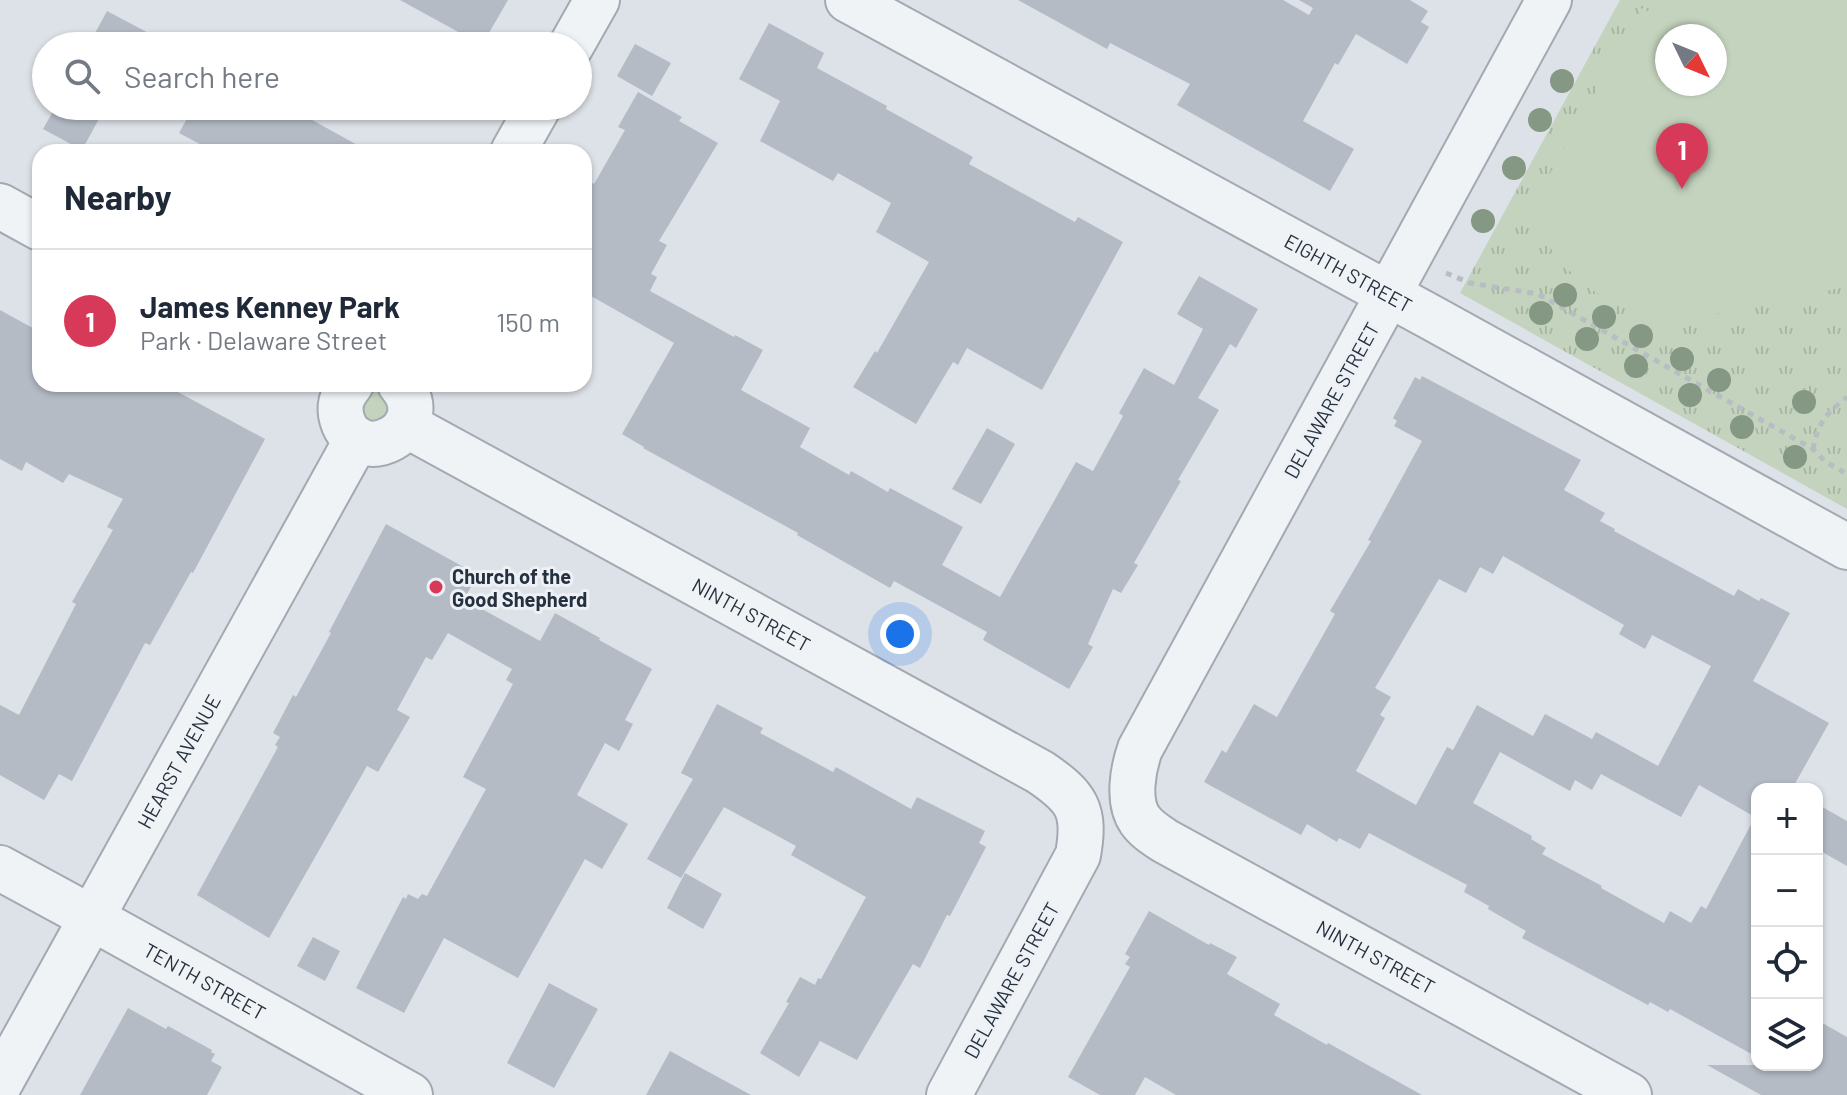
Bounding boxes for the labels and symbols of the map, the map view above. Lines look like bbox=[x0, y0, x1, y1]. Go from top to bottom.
north arrow bbox=[1655, 24, 1727, 96]
pin: 1 bbox=[1656, 123, 1708, 189]
street label: EIGHTH STREET bbox=[1281, 228, 1417, 317]
street label: DELAWARE STREET bbox=[1278, 318, 1384, 482]
place label: Church of the Good Shepherd bbox=[452, 564, 587, 611]
street label: NINTH STREET bbox=[688, 572, 815, 656]
marker: Church of the Good Shepherd bbox=[427, 578, 445, 596]
your location bbox=[880, 614, 920, 654]
street label: HEARST AVENUE bbox=[132, 690, 225, 832]
street label: DELAWARE STREET bbox=[958, 898, 1064, 1062]
street label: NINTH STREET bbox=[1313, 914, 1439, 999]
street label: TENTH STREET bbox=[140, 937, 270, 1024]

